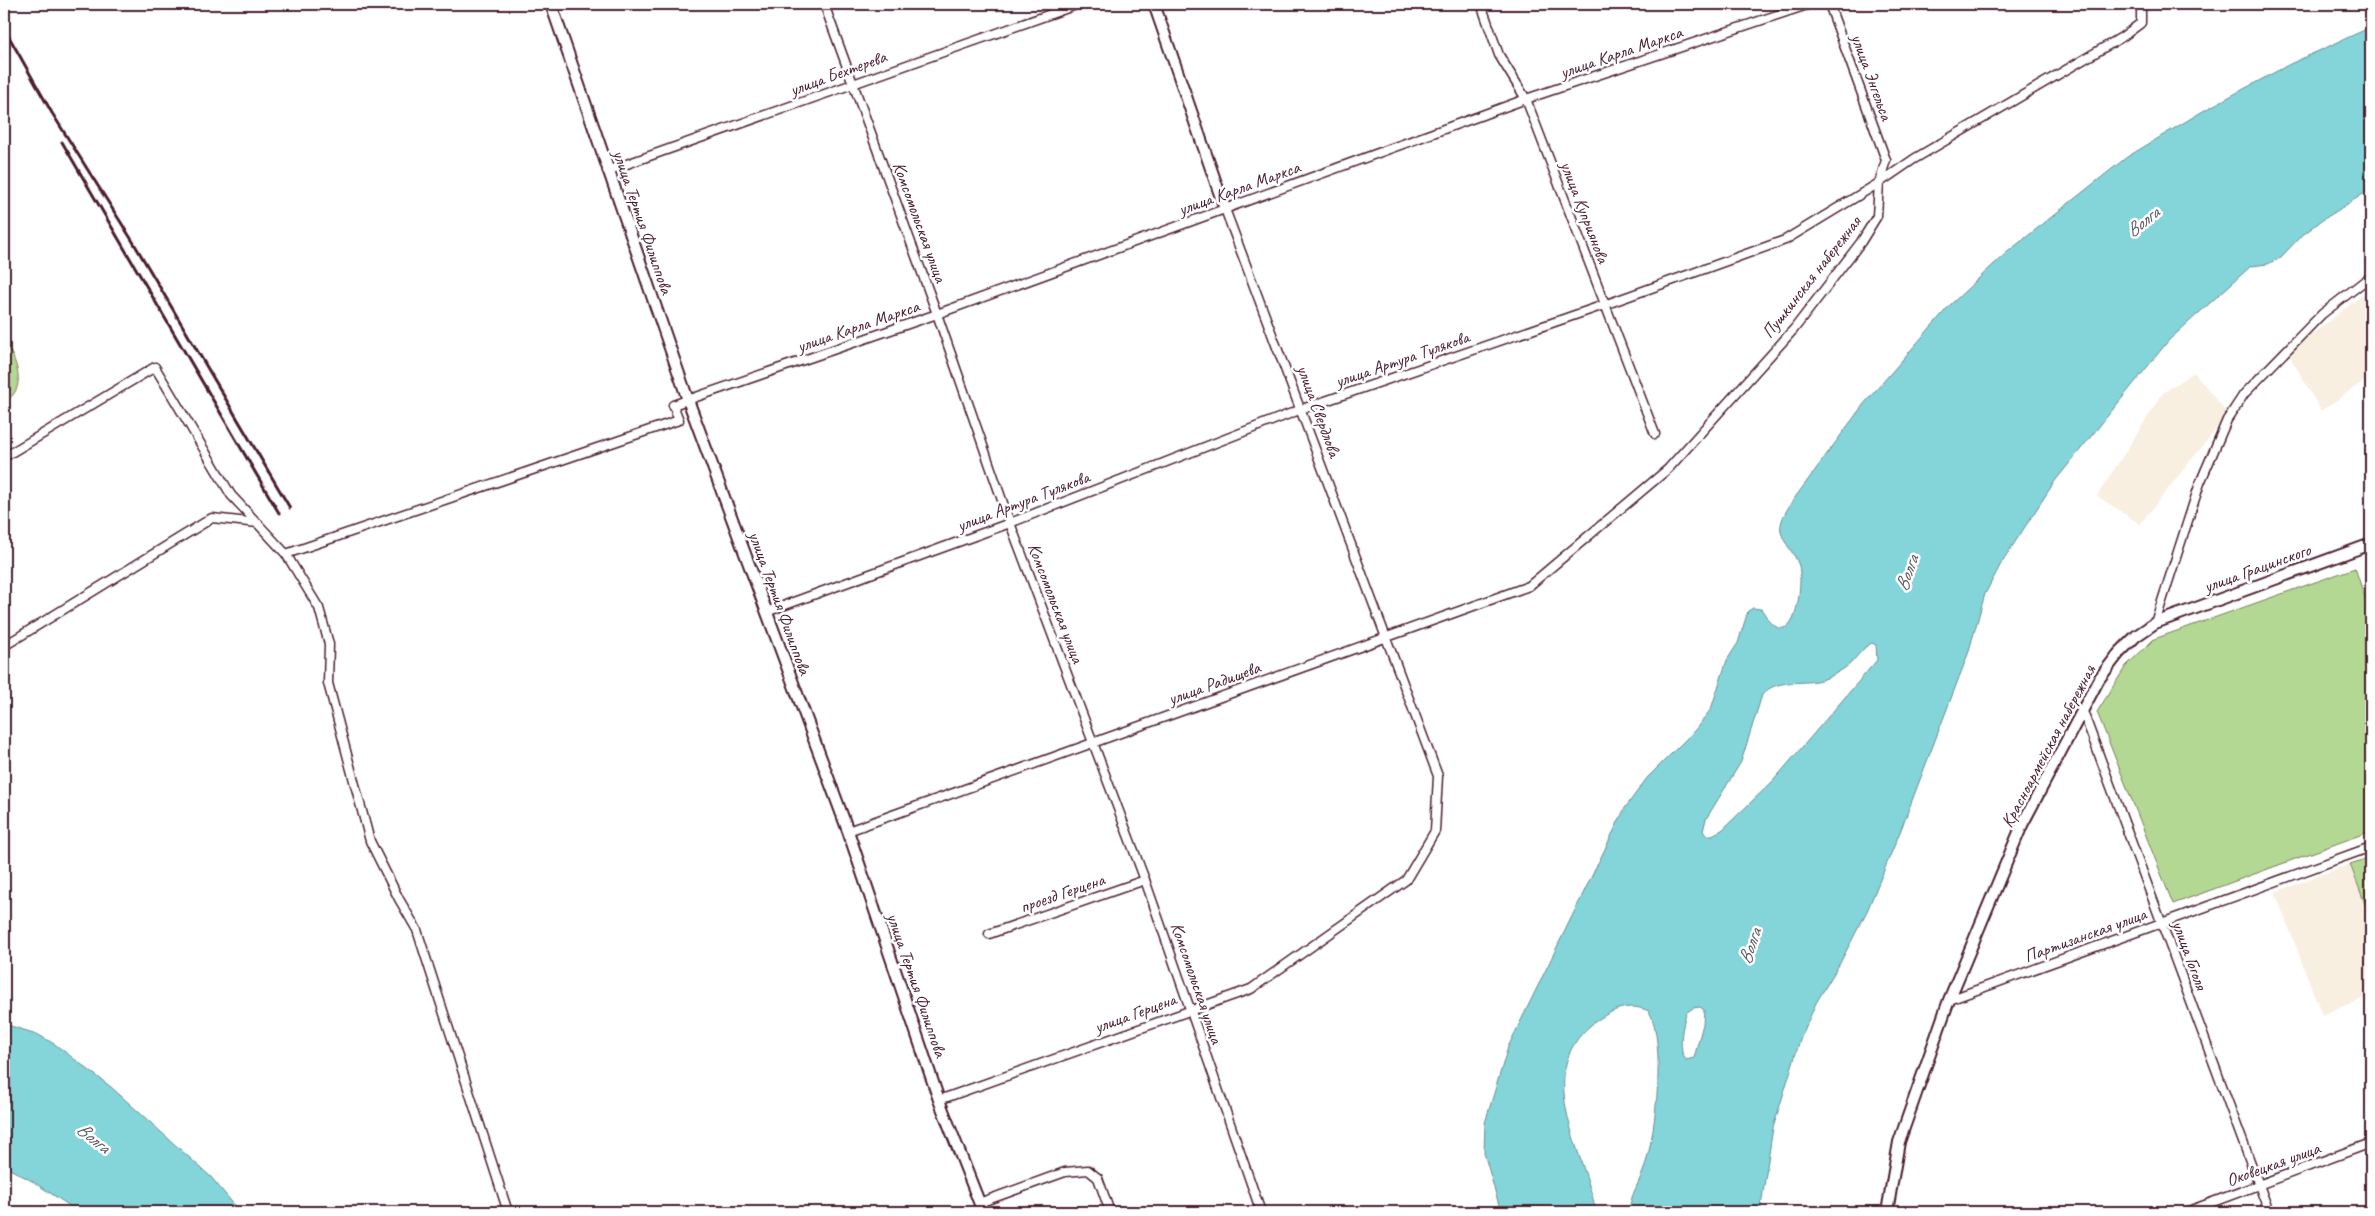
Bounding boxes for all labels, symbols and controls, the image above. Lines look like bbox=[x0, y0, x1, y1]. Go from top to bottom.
street label: улица Карла Маркса bbox=[1556, 20, 1686, 84]
street label: улица Энгельса bbox=[1846, 30, 1898, 125]
street label: улица Бехтерева bbox=[786, 45, 890, 101]
street label: улица Тертия Филиппова bbox=[608, 146, 678, 298]
street label: улица Карла Маркса bbox=[1174, 155, 1304, 221]
street label: улица Куприянова bbox=[1555, 157, 1615, 268]
street label: Комсомольская улица bbox=[888, 159, 953, 287]
water label: Волга bbox=[2121, 200, 2166, 242]
street label: Пушкинская набережная bbox=[1757, 210, 1867, 342]
street label: улица Карла Маркса bbox=[793, 294, 923, 358]
street label: улица Артура Тулякова bbox=[1331, 325, 1473, 393]
street label: улица Свердлова bbox=[1292, 361, 1346, 462]
street label: улица Артура Тулякова bbox=[953, 465, 1094, 537]
street label: улица Тертия Филиппова bbox=[744, 527, 817, 679]
street label: улица Грацинского bbox=[2200, 538, 2315, 598]
street label: Комсомольская улица bbox=[1023, 540, 1090, 668]
water label: Волга bbox=[1889, 550, 1925, 594]
street label: улица Радищева bbox=[1164, 656, 1264, 710]
street label: Красноармейская набережная bbox=[1996, 660, 2101, 831]
street label: проезд Герцена bbox=[1017, 868, 1109, 918]
street label: Партизанская улица bbox=[2021, 902, 2151, 967]
street label: улица Тертия Филиппова bbox=[882, 909, 952, 1061]
street label: улица Гоголя bbox=[2167, 916, 2213, 994]
street label: Комсомольская улица bbox=[1166, 919, 1229, 1048]
water label: Волга bbox=[1733, 923, 1768, 967]
street label: улица Герцена bbox=[1090, 988, 1180, 1038]
water label: Волга bbox=[72, 1117, 117, 1160]
street label: Оковецкая улица bbox=[2223, 1137, 2324, 1191]

